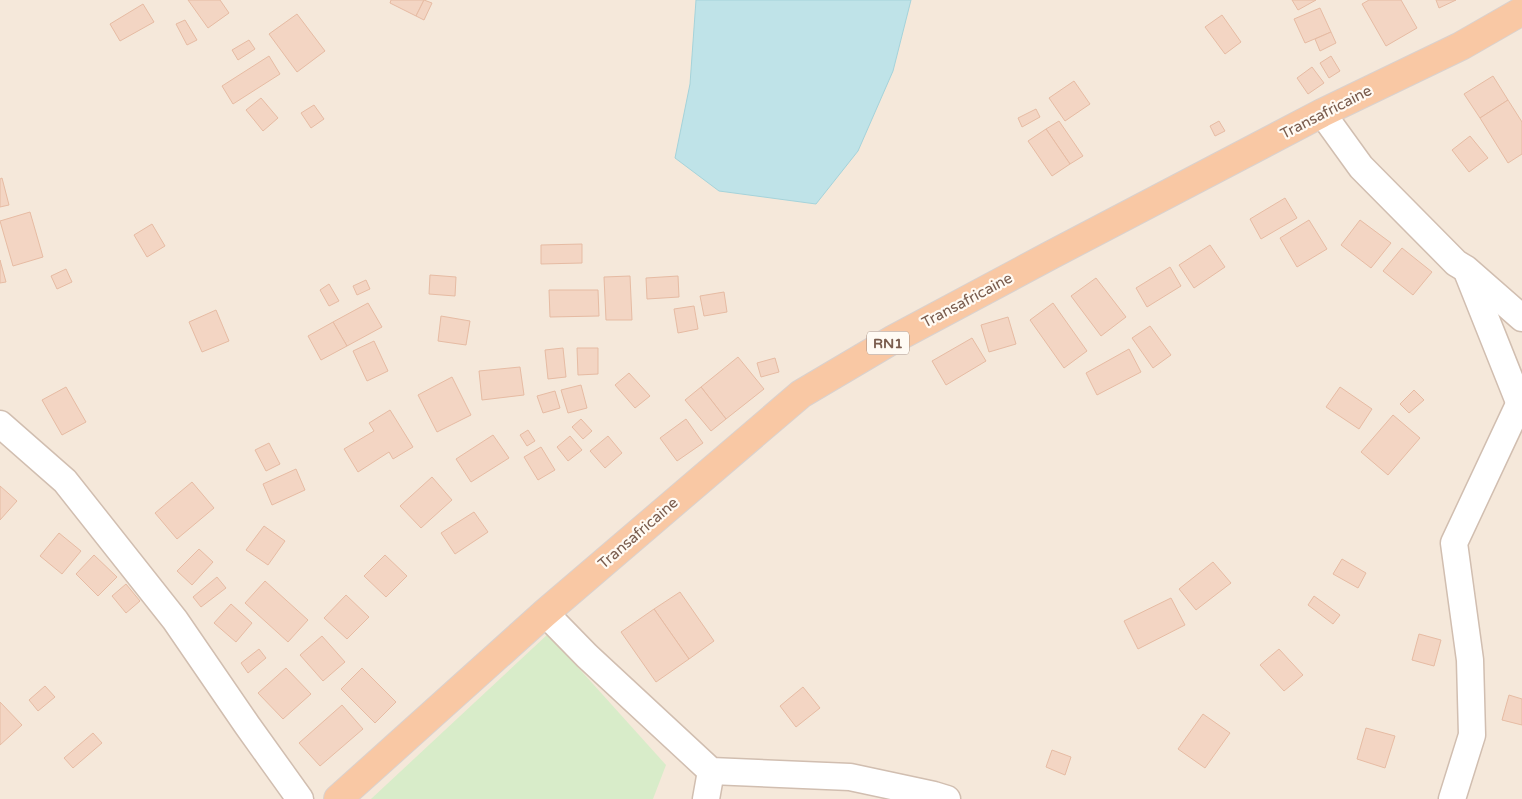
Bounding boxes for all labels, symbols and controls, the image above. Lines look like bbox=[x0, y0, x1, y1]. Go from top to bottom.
street label: Transafricaine bbox=[1277, 81, 1375, 143]
street label: Transafricaine bbox=[919, 269, 1015, 331]
road number: RN1 bbox=[867, 332, 909, 354]
street label: Transafricaine bbox=[594, 493, 682, 573]

